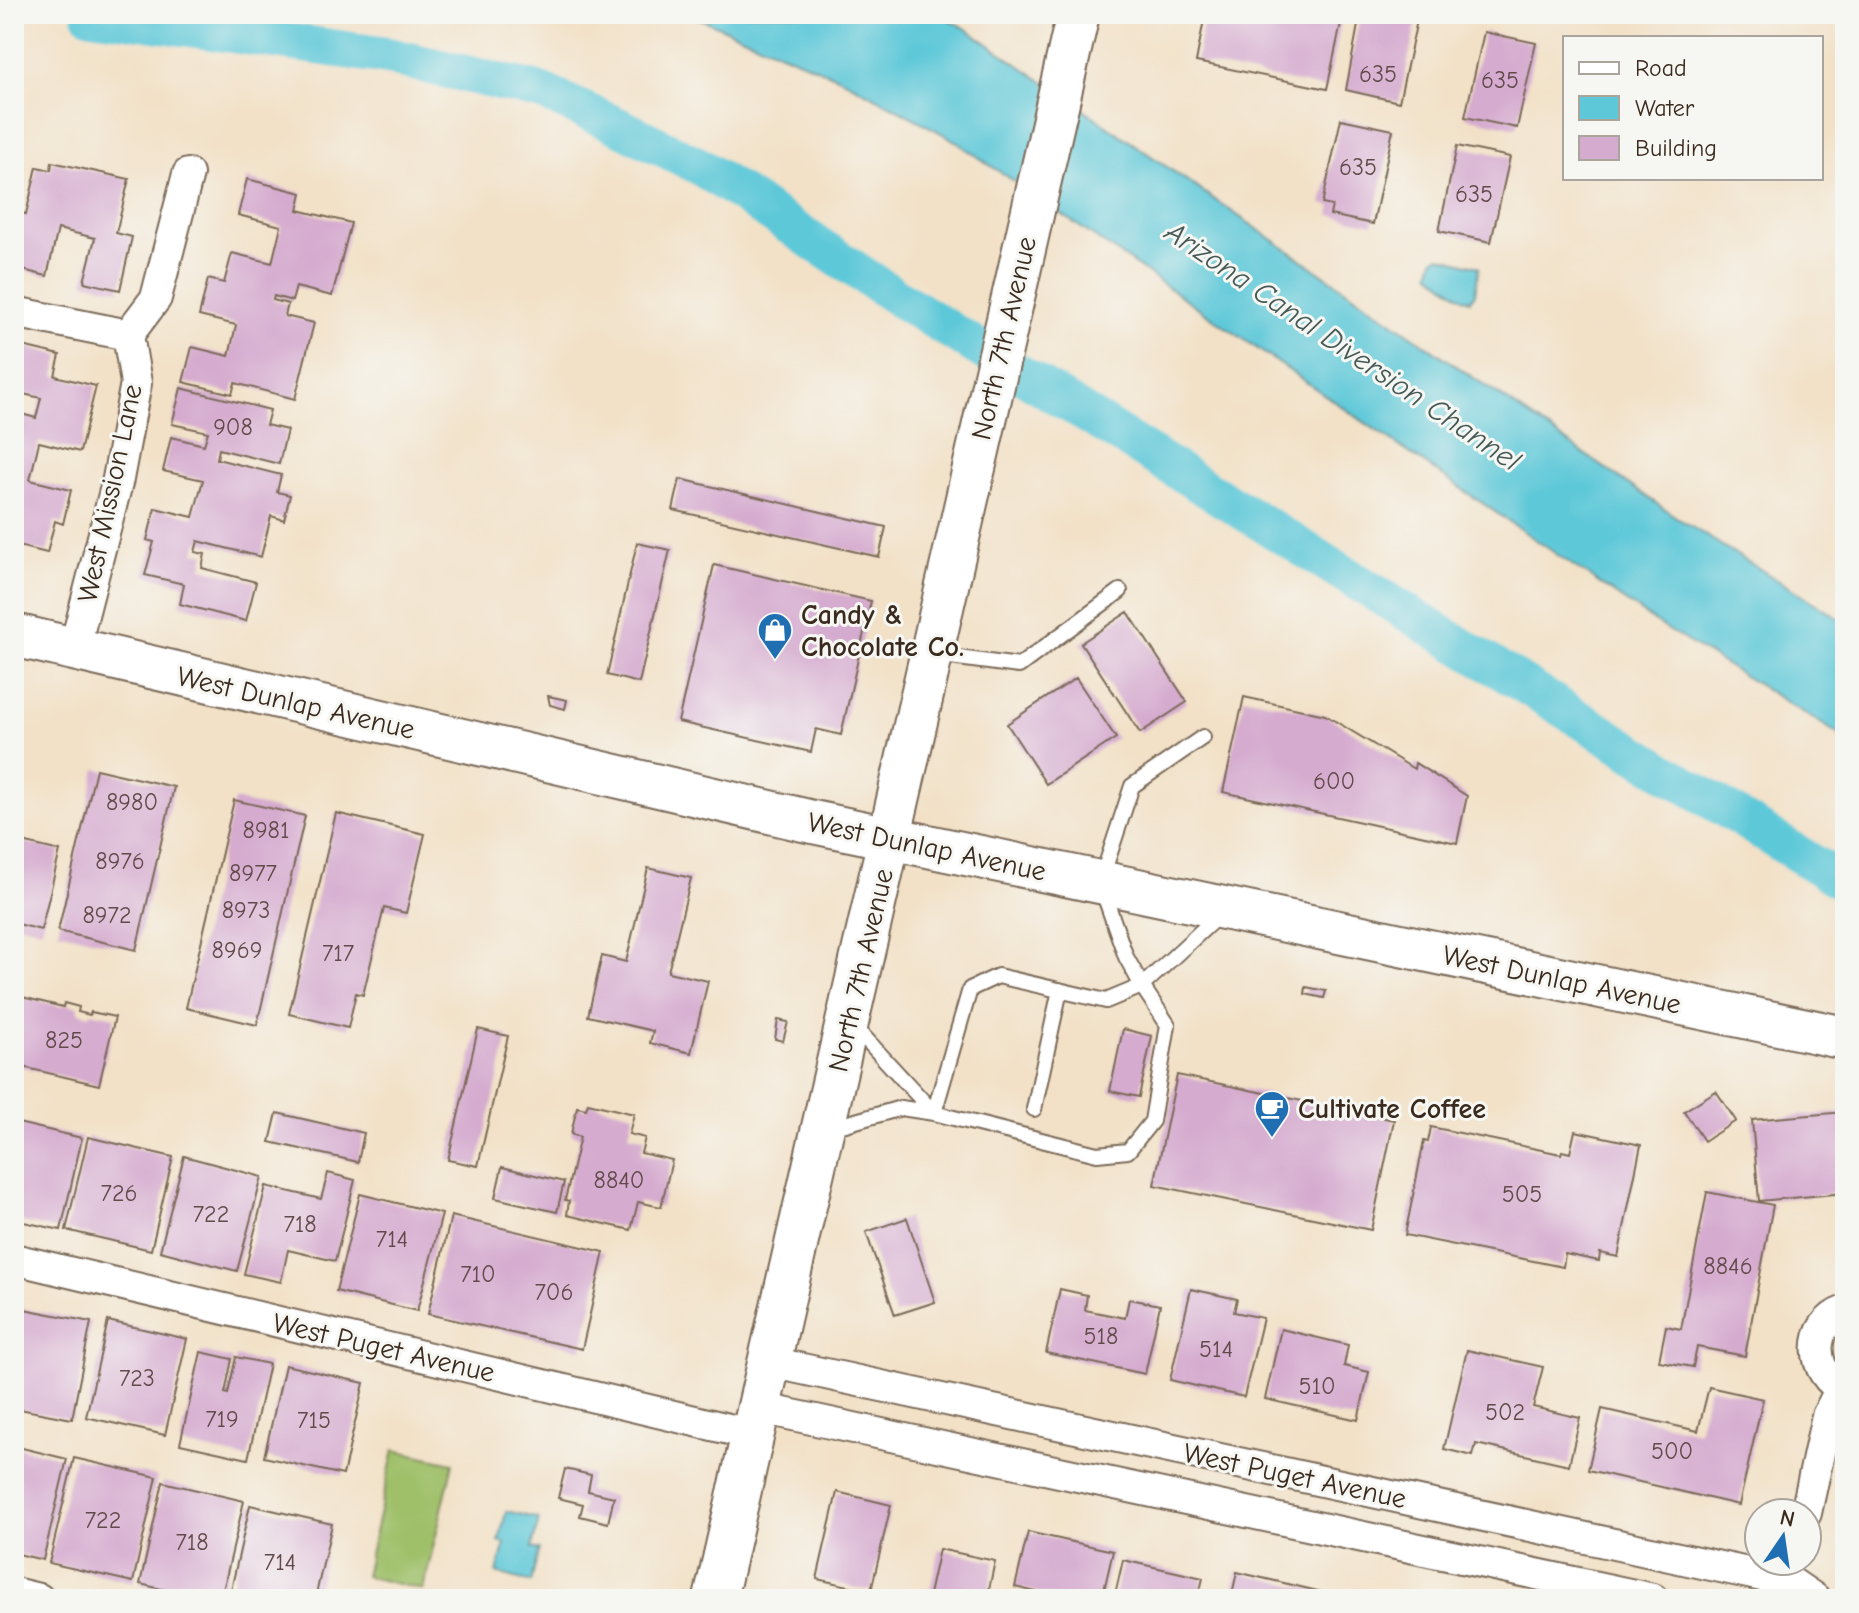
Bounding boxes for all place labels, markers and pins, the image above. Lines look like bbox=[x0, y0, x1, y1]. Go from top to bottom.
place label: Candy & Chocolate Co. bbox=[801, 599, 964, 663]
shop icon: Candy & Chocolate Co. bbox=[756, 611, 794, 661]
cafe icon: Cultivate Coffee bbox=[1253, 1089, 1291, 1139]
place label: Cultivate Coffee bbox=[1298, 1093, 1486, 1125]

